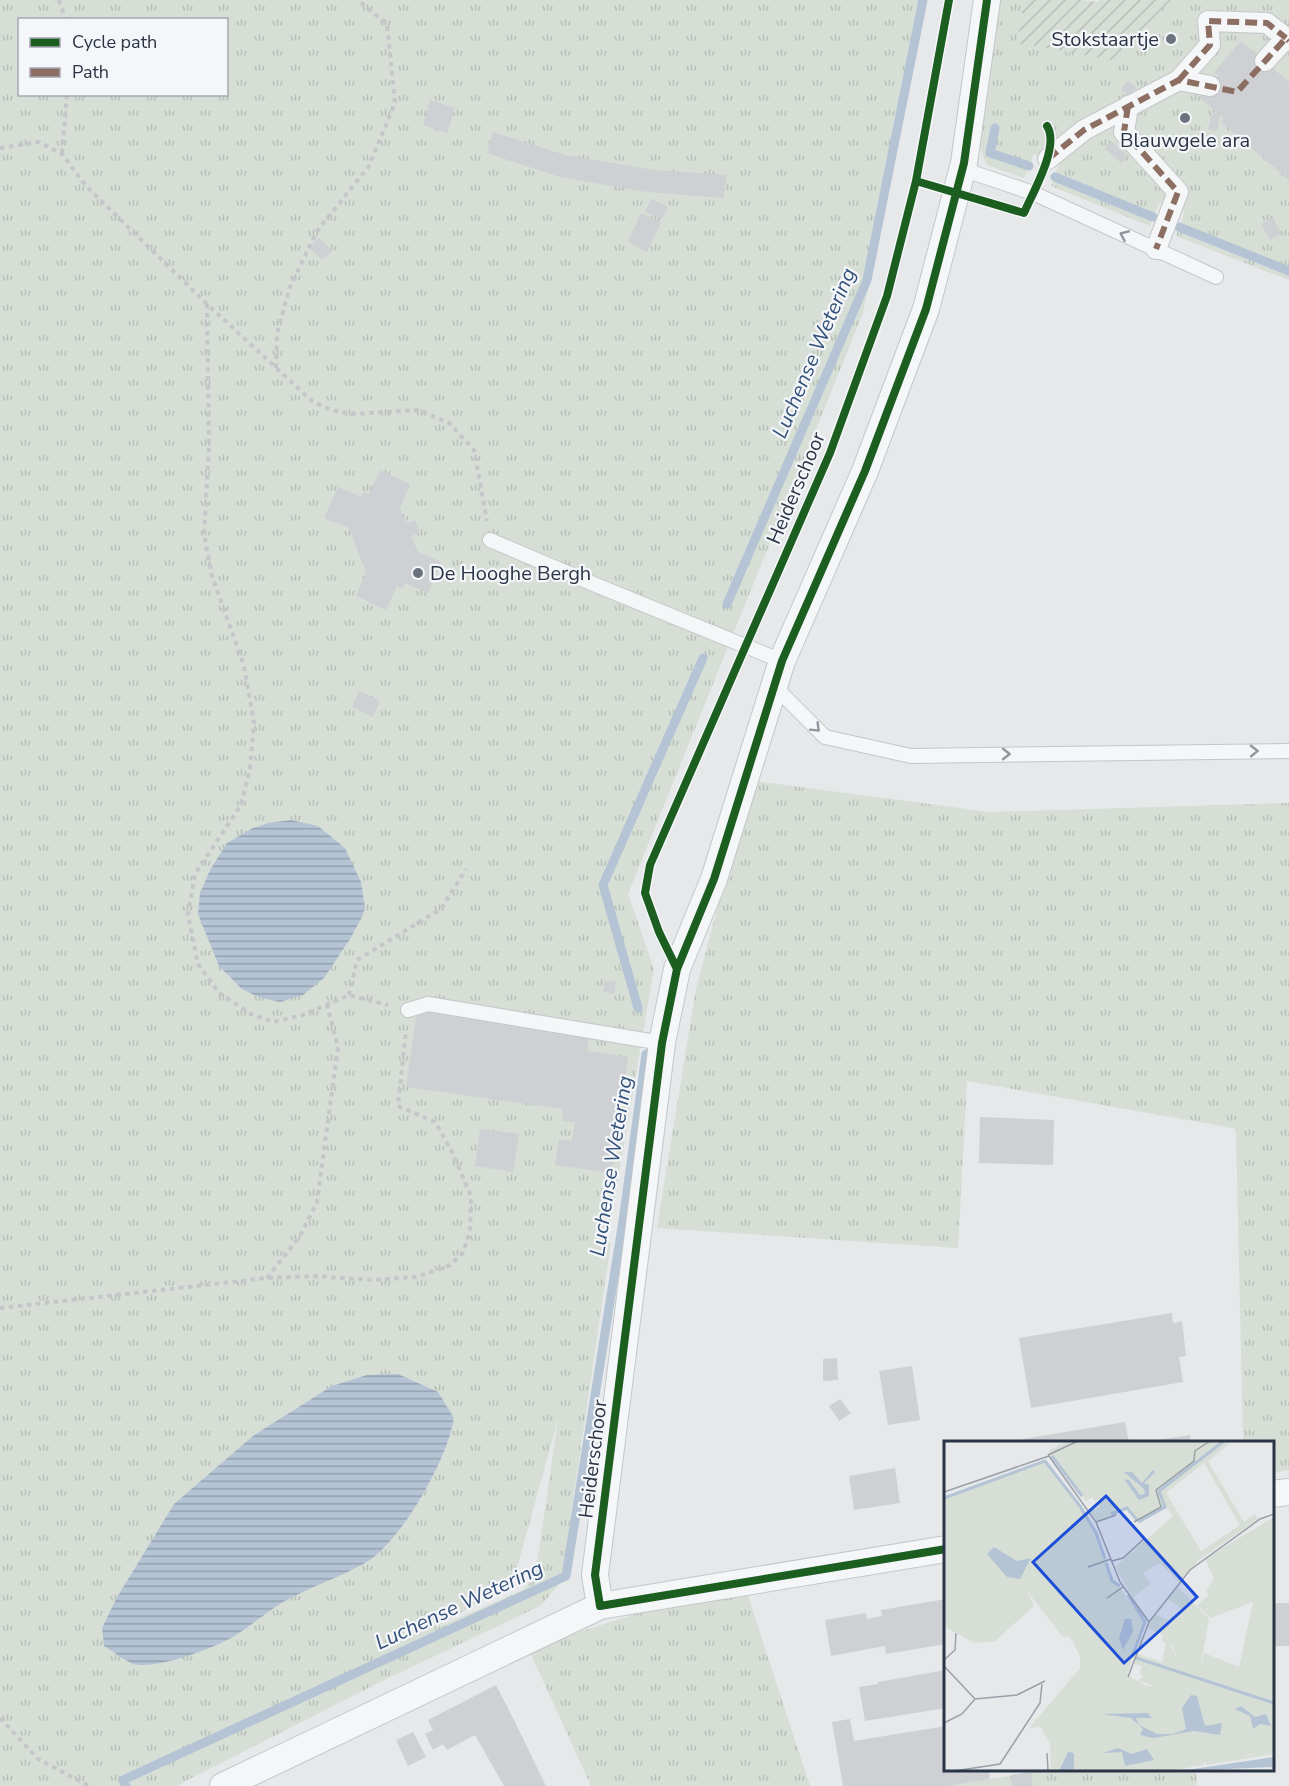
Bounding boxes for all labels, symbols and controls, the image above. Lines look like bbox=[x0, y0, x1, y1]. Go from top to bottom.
legend bbox=[18, 18, 228, 96]
place label: Stokstaartje bbox=[1051, 26, 1159, 53]
text: Cycle path bbox=[72, 30, 157, 54]
marker: Stokstaartje bbox=[1164, 32, 1178, 46]
text: Path bbox=[72, 60, 109, 84]
marker: Blauwgele ara bbox=[1178, 111, 1192, 125]
place label: Blauwgele ara bbox=[1120, 127, 1250, 154]
one-way arrow bbox=[1120, 230, 1131, 242]
water label: Luchense Wetering bbox=[765, 264, 863, 442]
street label: Heiderschoor bbox=[760, 428, 832, 548]
place label: De Hooghe Bergh bbox=[430, 560, 591, 587]
marker: De Hooghe Bergh bbox=[411, 566, 425, 580]
one-way arrow bbox=[809, 721, 820, 732]
one-way arrow bbox=[1250, 745, 1259, 758]
one-way arrow bbox=[1001, 748, 1010, 760]
water label: Luchense Wetering bbox=[583, 1074, 639, 1258]
street label: Heiderschoor bbox=[572, 1398, 614, 1520]
inset map bbox=[944, 1441, 1274, 1771]
water label: Luchense Wetering bbox=[370, 1554, 548, 1656]

